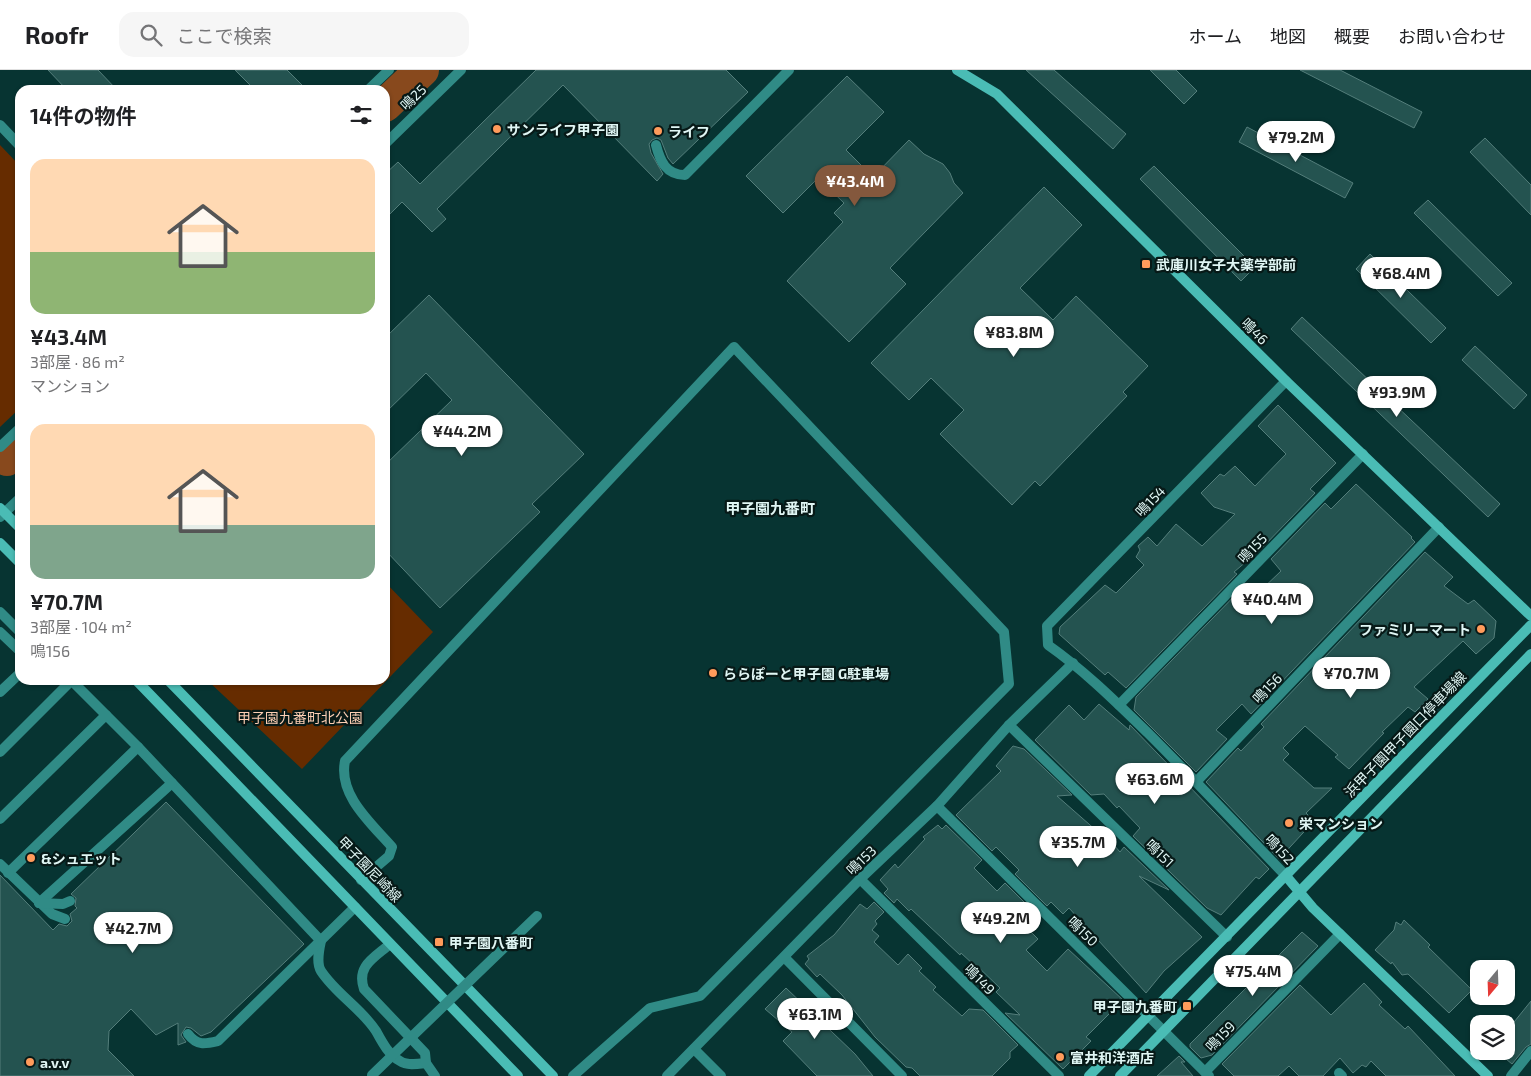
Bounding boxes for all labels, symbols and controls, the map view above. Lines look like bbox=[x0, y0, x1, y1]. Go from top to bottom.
search box bbox=[119, 12, 469, 57]
text: Roofr bbox=[25, 20, 89, 49]
icon: search bbox=[137, 21, 165, 49]
text: ここで検索 bbox=[177, 24, 272, 47]
text: ホーム bbox=[1189, 25, 1242, 47]
text: 地図 bbox=[1270, 25, 1306, 47]
text: 概要 bbox=[1334, 25, 1370, 47]
text: お問い合わせ bbox=[1398, 25, 1506, 47]
street label: 鳴25 bbox=[397, 81, 429, 113]
icon: filters bbox=[347, 101, 375, 129]
text: 14件の物件 bbox=[30, 103, 136, 128]
place label: サンライフ甲子園 bbox=[507, 121, 619, 138]
pin: ¥79.2M bbox=[1255, 121, 1337, 163]
marker: サンライフ甲子園 bbox=[491, 123, 503, 135]
place label: ライフ bbox=[668, 123, 710, 140]
marker: ライフ bbox=[652, 125, 664, 137]
text: ¥79.2M bbox=[1268, 127, 1324, 146]
pin: ¥43.4M bbox=[814, 164, 896, 207]
text: ¥43.4M bbox=[826, 171, 884, 190]
icon: home bbox=[158, 191, 248, 281]
place label: 武庫川女子大薬学部前 bbox=[1156, 256, 1296, 273]
pin: ¥68.4M bbox=[1360, 256, 1442, 299]
marker: 武庫川女子大薬学部前 bbox=[1140, 258, 1152, 270]
text: ¥68.4M bbox=[1372, 263, 1430, 282]
street label: 鳴46 bbox=[1238, 314, 1272, 348]
pin: ¥83.8M bbox=[973, 316, 1055, 358]
text: ¥83.8M bbox=[985, 322, 1043, 341]
text: ¥43.4M bbox=[30, 324, 107, 349]
text: 3部屋 · 86 m² bbox=[30, 352, 125, 371]
text: マンション bbox=[30, 376, 110, 395]
pin: ¥93.9M bbox=[1356, 376, 1438, 418]
text: ¥93.9M bbox=[1368, 382, 1426, 401]
pin: ¥44.2M bbox=[421, 414, 503, 457]
text: ¥44.2M bbox=[433, 421, 491, 440]
icon: home bbox=[158, 456, 248, 546]
street label: 鳴154 bbox=[1131, 482, 1169, 520]
district label: 甲子園九番町 bbox=[725, 499, 815, 517]
street label: 鳴155 bbox=[1234, 530, 1270, 566]
pin: ¥40.4M bbox=[1231, 582, 1313, 625]
text: ¥70.7M bbox=[30, 589, 103, 614]
text: ¥40.4M bbox=[1242, 589, 1302, 608]
text: 3部屋 · 104 m² bbox=[30, 617, 132, 636]
place label: ファミリーマート bbox=[1359, 621, 1471, 638]
marker: ファミリーマート bbox=[1475, 623, 1487, 635]
text: 鳴156 bbox=[30, 641, 70, 660]
pin: ¥70.7M bbox=[1310, 656, 1392, 699]
text: ¥70.7M bbox=[1323, 663, 1379, 682]
place label: ららぽーと甲子園 G駐車場 bbox=[723, 665, 889, 682]
marker: ららぽーと甲子園 G駐車場 bbox=[707, 667, 719, 679]
street label: 浜甲子園甲子園口停車場線 bbox=[1341, 668, 1469, 800]
street label: 鳴156 bbox=[1249, 669, 1285, 707]
park label: 甲子園九番町北公園 bbox=[237, 709, 363, 726]
pin: ¥63.6M bbox=[1114, 762, 1196, 805]
text: ¥63.6M bbox=[1126, 769, 1184, 788]
place label: 栄マンション bbox=[1299, 815, 1383, 832]
marker: 栄マンション bbox=[1283, 817, 1295, 829]
pin: ¥35.7M bbox=[1037, 826, 1119, 868]
street label: 鳴152 bbox=[1262, 830, 1298, 868]
text: ¥35.7M bbox=[1050, 832, 1106, 851]
street label: 甲子園尼崎線 bbox=[335, 833, 405, 905]
street label: 鳴151 bbox=[1142, 836, 1178, 870]
street label: 鳴153 bbox=[843, 842, 879, 878]
place label: &シュエット bbox=[41, 850, 122, 867]
marker: &シュエット bbox=[25, 852, 37, 864]
pin: ¥49.2M bbox=[960, 902, 1042, 944]
text: ¥49.2M bbox=[972, 908, 1030, 927]
pin: ¥42.7M bbox=[92, 912, 174, 954]
street label: 鳴150 bbox=[1064, 913, 1102, 949]
text: ¥42.7M bbox=[105, 918, 161, 937]
place label: 甲子園八番町 bbox=[449, 934, 533, 951]
marker: 甲子園八番町 bbox=[433, 936, 445, 948]
pin: ¥75.4M bbox=[1212, 954, 1294, 997]
street label: 鳴149 bbox=[961, 960, 999, 998]
north arrow bbox=[1470, 960, 1515, 1005]
map controls bbox=[1470, 960, 1515, 1060]
text: ¥75.4M bbox=[1225, 961, 1281, 980]
pin: ¥63.1M bbox=[774, 998, 856, 1040]
place label: 甲子園九番町 bbox=[1093, 998, 1177, 1015]
marker: 甲子園九番町 bbox=[1181, 1000, 1193, 1012]
text: ¥63.1M bbox=[788, 1004, 842, 1023]
button: layers bbox=[1470, 1015, 1515, 1060]
street label: 鳴159 bbox=[1202, 1017, 1238, 1055]
place label: 富井和洋酒店 bbox=[1070, 1049, 1154, 1066]
marker: 富井和洋酒店 bbox=[1054, 1051, 1066, 1063]
place label: a.v.v bbox=[40, 1054, 70, 1071]
marker: a.v.v bbox=[24, 1056, 36, 1068]

